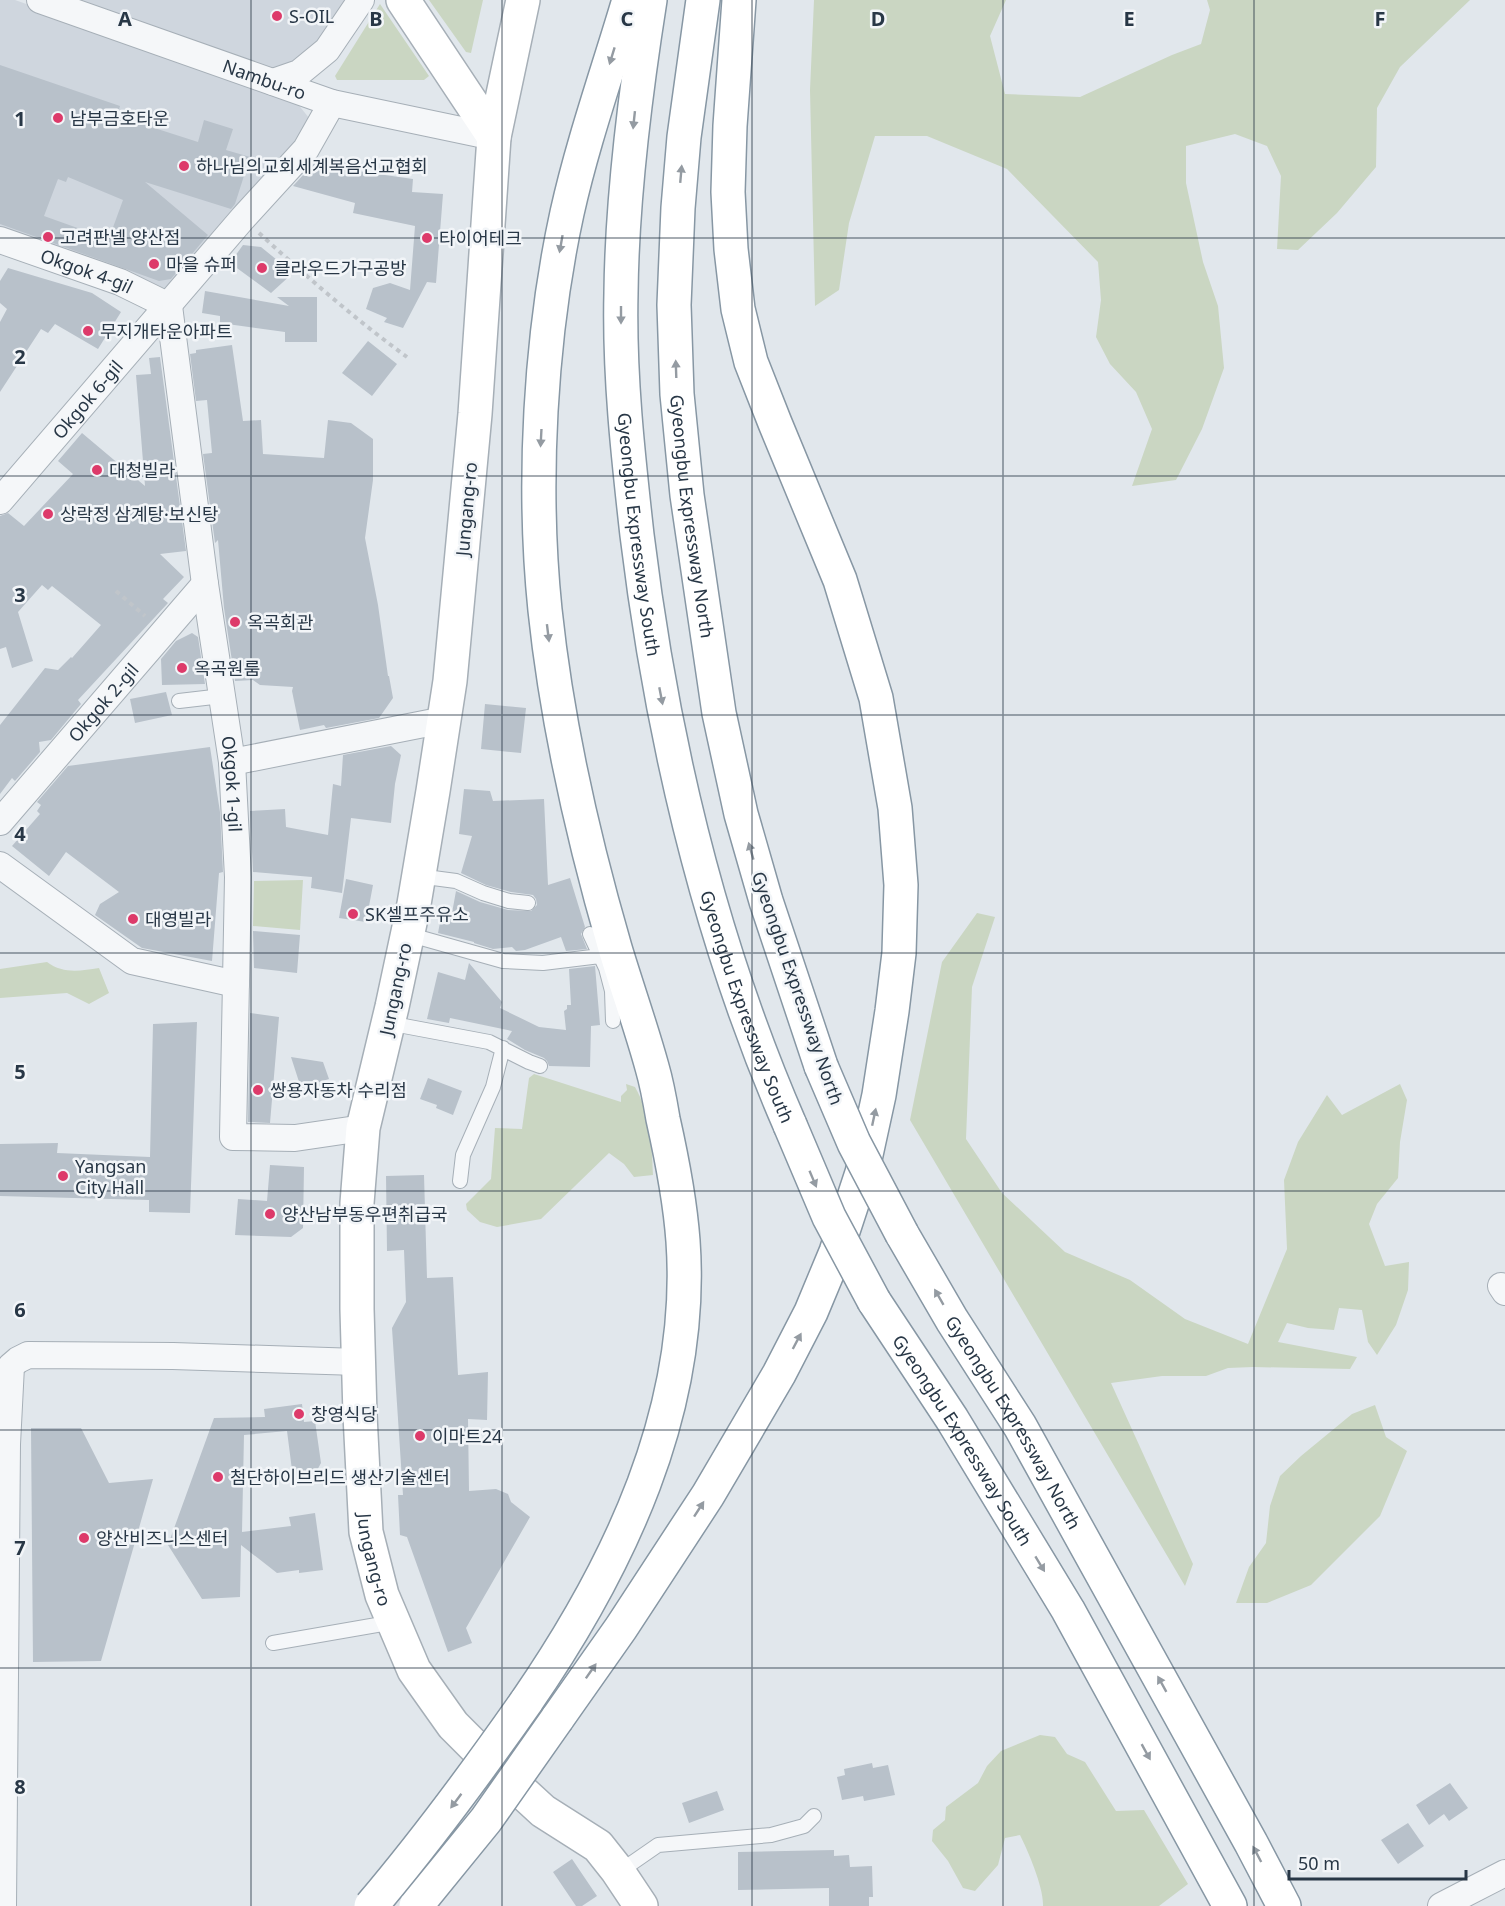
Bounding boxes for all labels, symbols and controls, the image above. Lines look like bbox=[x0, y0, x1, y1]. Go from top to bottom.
place label: S-OIL bbox=[289, 4, 334, 28]
text: A bbox=[118, 5, 132, 32]
text: B bbox=[369, 5, 383, 32]
text: C bbox=[621, 5, 634, 32]
text: D bbox=[871, 5, 885, 32]
text: E bbox=[1123, 5, 1135, 32]
text: F bbox=[1375, 5, 1385, 32]
marker: S-OIL bbox=[270, 9, 284, 23]
one-way arrow bbox=[607, 47, 616, 65]
street label: Nambu-ro bbox=[220, 53, 309, 105]
text: 1 bbox=[14, 105, 26, 132]
place label: 남부금호타운 bbox=[70, 106, 169, 130]
marker: 남부금호타운 bbox=[51, 111, 65, 125]
one-way arrow bbox=[629, 111, 639, 130]
place label: 하나님의교회세계복음선교협회 bbox=[196, 154, 428, 178]
marker: 하나님의교회세계복음선교협회 bbox=[177, 159, 191, 173]
one-way arrow bbox=[676, 164, 686, 183]
place label: 고려판넬 양산점 bbox=[60, 225, 181, 249]
place label: 타이어테크 bbox=[439, 226, 522, 250]
marker: 고려판넬 양산점 bbox=[41, 230, 55, 244]
marker: 타이어테크 bbox=[420, 231, 434, 245]
one-way arrow bbox=[557, 235, 566, 254]
street label: Okgok 4-gil bbox=[37, 243, 137, 299]
place label: 마을 슈퍼 bbox=[166, 252, 237, 276]
place label: 클라우드가구공방 bbox=[274, 256, 406, 280]
marker: 마을 슈퍼 bbox=[147, 257, 161, 271]
marker: 클라우드가구공방 bbox=[255, 261, 269, 275]
one-way arrow bbox=[616, 305, 626, 324]
place label: 무지개타운아파트 bbox=[100, 319, 232, 343]
marker: 무지개타운아파트 bbox=[81, 324, 95, 338]
text: 2 bbox=[14, 343, 26, 370]
street label: Okgok 6-gil bbox=[47, 355, 128, 444]
one-way arrow bbox=[672, 359, 681, 378]
street label: Gyeongbu Expressway North bbox=[665, 393, 720, 640]
street label: Gyeongbu Expressway South bbox=[613, 412, 666, 658]
one-way arrow bbox=[536, 428, 545, 447]
place label: 대청빌라 bbox=[109, 458, 176, 482]
street label: Jungang-ro bbox=[450, 461, 482, 559]
marker: 대청빌라 bbox=[90, 463, 104, 477]
place label: 상락정 삼계탕·보신탕 bbox=[60, 502, 219, 526]
marker: 상락정 삼계탕·보신탕 bbox=[41, 507, 55, 521]
text: 3 bbox=[14, 581, 26, 608]
place label: 옥곡회관 bbox=[247, 610, 314, 634]
marker: 옥곡회관 bbox=[228, 615, 242, 629]
one-way arrow bbox=[543, 623, 553, 642]
place label: 옥곡원룸 bbox=[194, 656, 260, 680]
street label: Okgok 2-gil bbox=[63, 658, 144, 747]
marker: 옥곡원룸 bbox=[175, 661, 189, 675]
one-way arrow bbox=[657, 687, 666, 706]
street label: Okgok 1-gil bbox=[216, 734, 248, 833]
text: 4 bbox=[14, 820, 26, 847]
one-way arrow bbox=[746, 842, 755, 860]
street label: Gyeongbu Expressway North bbox=[747, 868, 849, 1108]
street label: Gyeongbu Expressway South bbox=[695, 888, 800, 1127]
place label: SK셀프주유소 bbox=[365, 902, 469, 926]
place label: 대영빌라 bbox=[145, 907, 212, 931]
marker: SK셀프주유소 bbox=[346, 907, 360, 921]
marker: 대영빌라 bbox=[126, 912, 140, 926]
street label: Jungang-ro bbox=[373, 940, 417, 1040]
text: 5 bbox=[14, 1058, 26, 1085]
place label: 쌍용자동차 수리점 bbox=[270, 1078, 407, 1102]
marker: 쌍용자동차 수리점 bbox=[251, 1083, 265, 1097]
one-way arrow bbox=[870, 1108, 879, 1127]
place label: Yangsan City Hall bbox=[75, 1154, 146, 1199]
marker: Yangsan City Hall bbox=[56, 1169, 70, 1183]
one-way arrow bbox=[809, 1170, 818, 1188]
place label: 양산남부동우편취급국 bbox=[282, 1202, 448, 1226]
marker: 양산남부동우편취급국 bbox=[263, 1207, 277, 1221]
one-way arrow bbox=[934, 1288, 944, 1305]
text: 6 bbox=[14, 1296, 26, 1323]
street label: Gyeongbu Expressway North bbox=[940, 1311, 1087, 1534]
street label: Gyeongbu Expressway South bbox=[887, 1330, 1038, 1550]
one-way arrow bbox=[792, 1332, 801, 1349]
place label: 창영식당 bbox=[311, 1402, 377, 1426]
marker: 창영식당 bbox=[292, 1407, 306, 1421]
place label: 이마트24 bbox=[432, 1424, 502, 1448]
marker: 이마트24 bbox=[413, 1429, 427, 1443]
place label: 첨단하이브리드 생산기술센터 bbox=[230, 1465, 450, 1489]
marker: 첨단하이브리드 생산기술센터 bbox=[211, 1470, 225, 1484]
one-way arrow bbox=[693, 1501, 704, 1517]
street label: Jungang-ro bbox=[353, 1511, 397, 1610]
place label: 양산비즈니스센터 bbox=[96, 1526, 228, 1550]
marker: 양산비즈니스센터 bbox=[77, 1531, 91, 1545]
text: 7 bbox=[14, 1534, 26, 1561]
one-way arrow bbox=[1034, 1556, 1045, 1572]
one-way arrow bbox=[585, 1664, 597, 1680]
one-way arrow bbox=[1158, 1675, 1168, 1692]
one-way arrow bbox=[1141, 1744, 1151, 1761]
text: 8 bbox=[14, 1773, 26, 1800]
one-way arrow bbox=[449, 1793, 462, 1809]
scale bar bbox=[1289, 1843, 1466, 1881]
one-way arrow bbox=[1252, 1846, 1262, 1863]
text: 50 m bbox=[1298, 1851, 1340, 1875]

